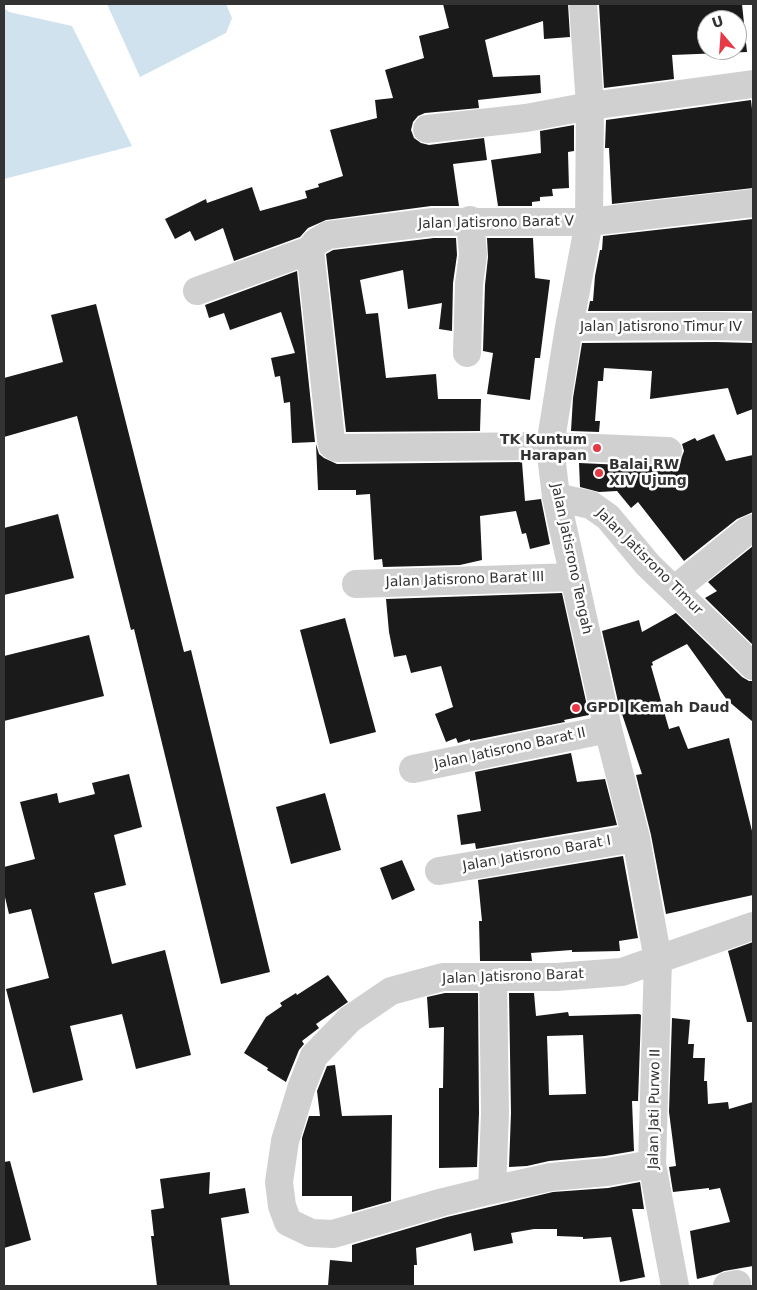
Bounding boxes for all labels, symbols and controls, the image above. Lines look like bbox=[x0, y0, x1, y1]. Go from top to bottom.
north arrow bbox=[697, 10, 747, 60]
text: U bbox=[710, 12, 726, 31]
street label: Jalan Jatisrono Barat V bbox=[418, 213, 574, 233]
street label: Jalan Jatisrono Timur IV bbox=[580, 319, 742, 335]
place label: TK Kuntum Harapan bbox=[500, 432, 587, 464]
marker: TK Kuntum Harapan bbox=[591, 442, 603, 454]
place label: Balai RW XIV Ujung bbox=[609, 457, 687, 490]
marker: Balai RW XIV Ujung bbox=[593, 467, 605, 479]
street label: Jalan Jatisrono Tengah bbox=[547, 482, 595, 636]
street label: Jalan Jatisrono Timur bbox=[592, 505, 706, 619]
street label: Jalan Jatisrono Barat III bbox=[385, 569, 545, 591]
place label: GPDI Kemah Daud bbox=[586, 700, 729, 716]
marker: GPDI Kemah Daud bbox=[570, 702, 582, 714]
street label: Jalan Jatisrono Barat II bbox=[433, 725, 587, 773]
street label: Jalan Jatisrono Barat I bbox=[461, 833, 613, 875]
street label: Jalan Jatisrono Barat bbox=[442, 966, 584, 988]
street label: Jalan Jati Purwo II bbox=[646, 1049, 664, 1169]

